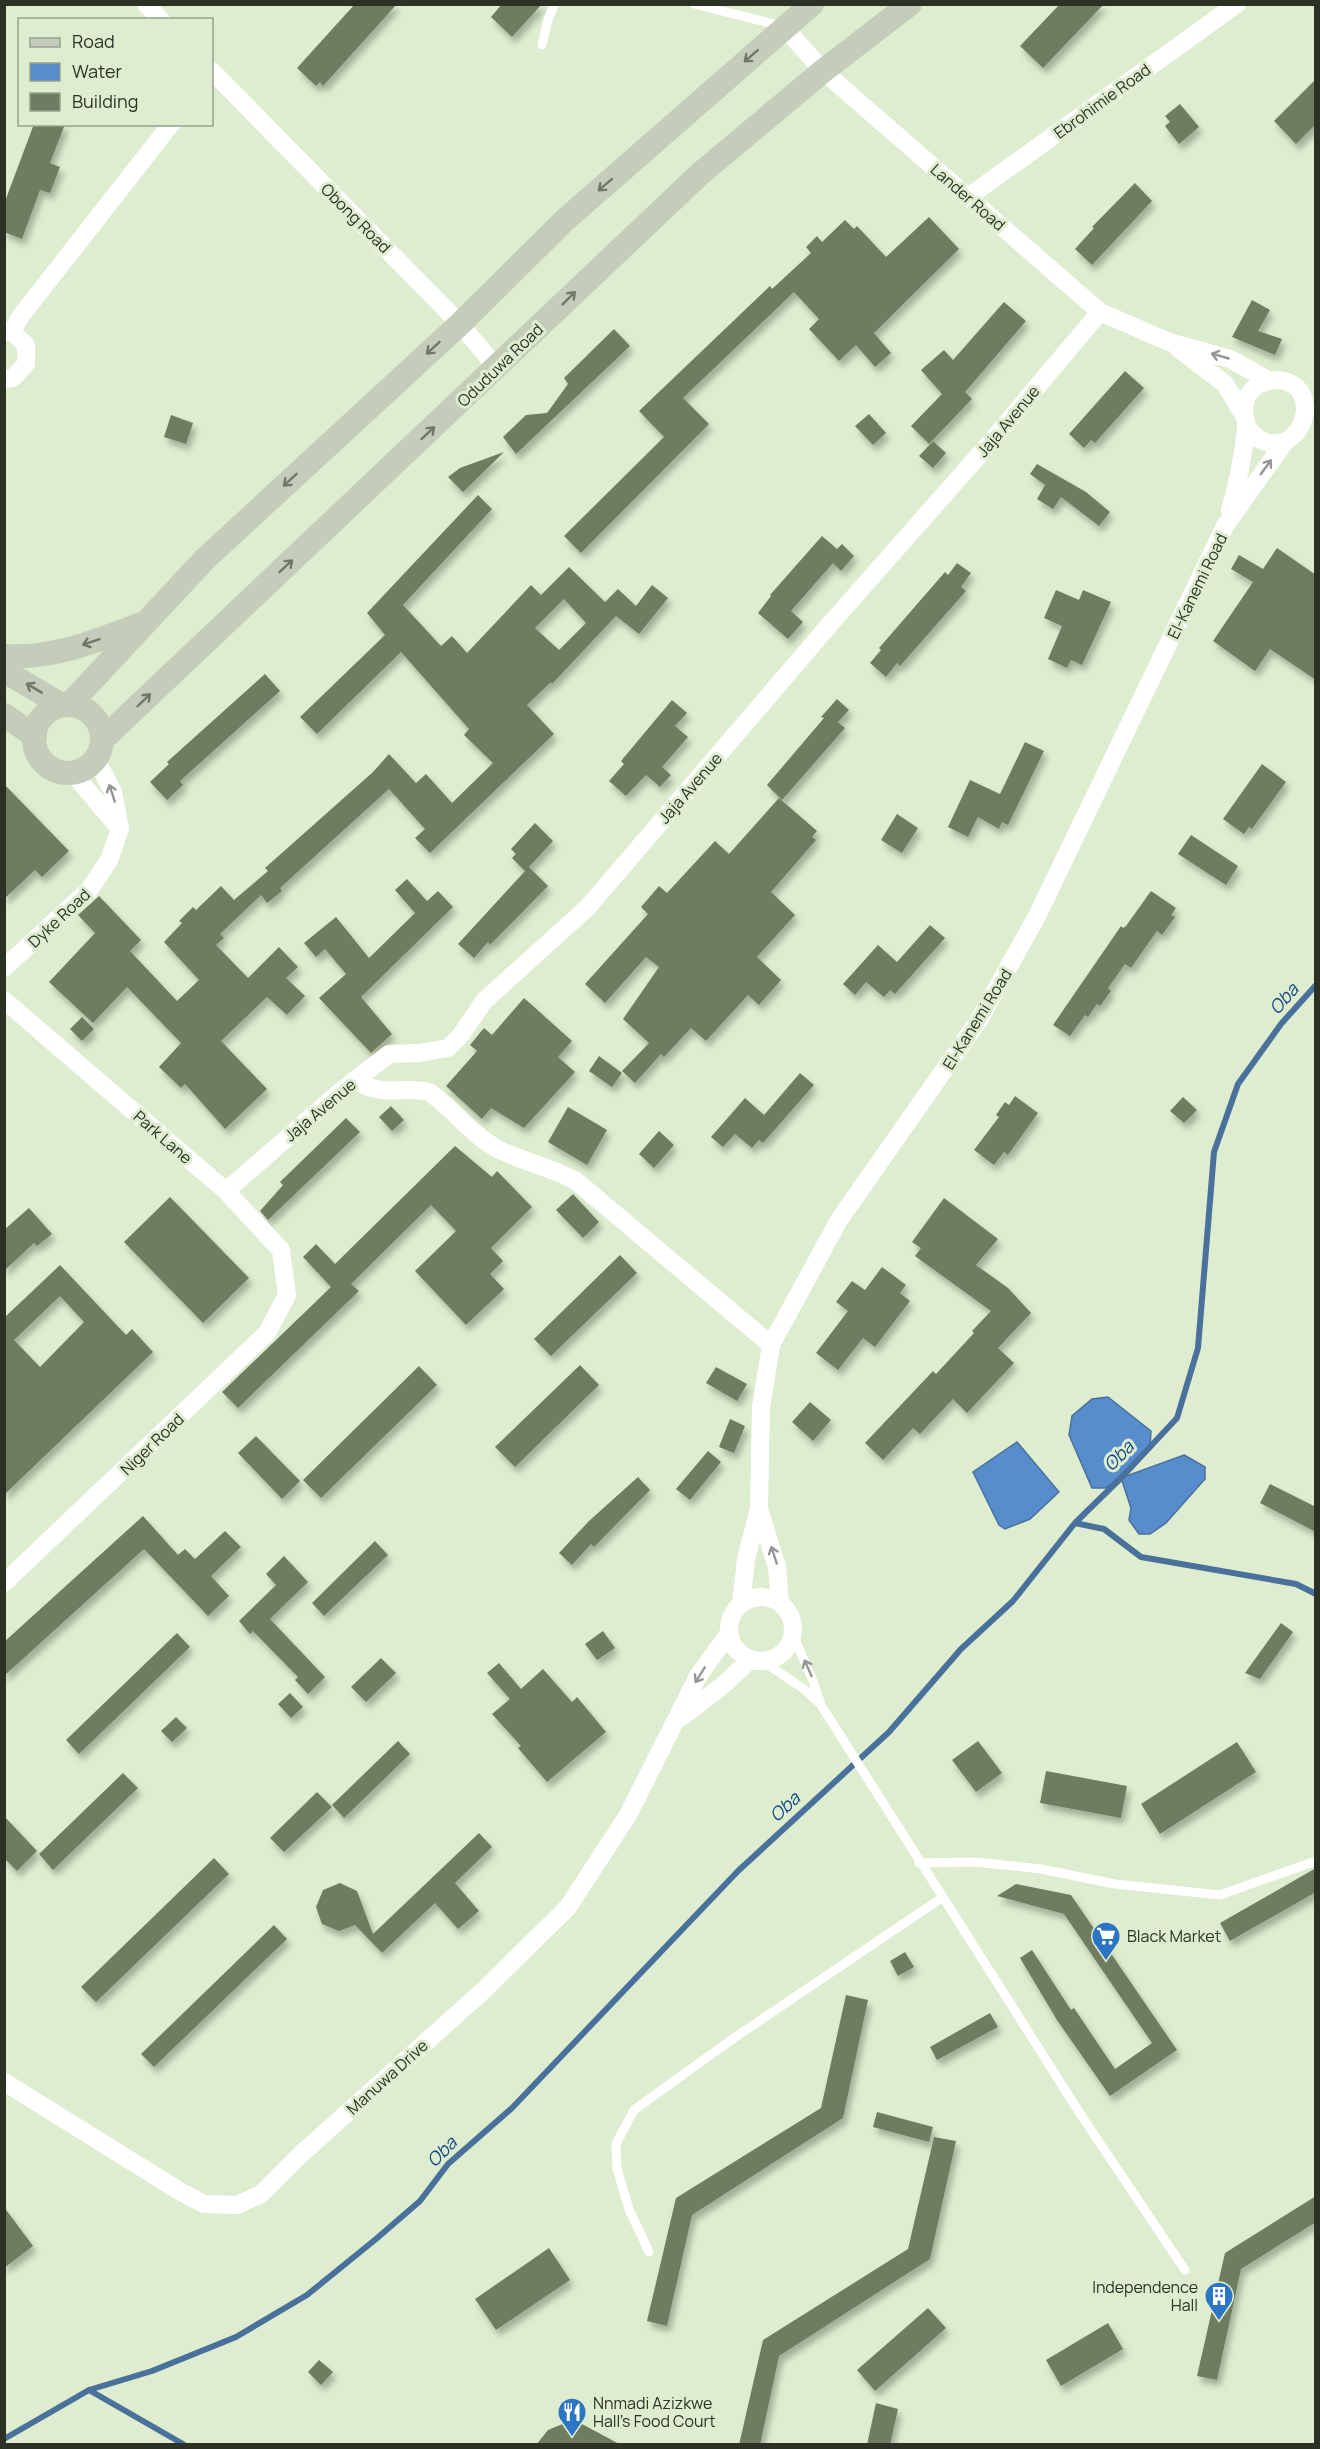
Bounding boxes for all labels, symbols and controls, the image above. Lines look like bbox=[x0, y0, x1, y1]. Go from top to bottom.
legend bbox=[18, 18, 213, 126]
text: Road bbox=[72, 29, 115, 53]
one-way arrow bbox=[744, 49, 759, 63]
street label: Ebrohimie Road bbox=[1049, 58, 1155, 144]
text: Water bbox=[72, 59, 122, 83]
text: Building bbox=[72, 89, 138, 113]
street label: Lander Road bbox=[926, 158, 1010, 236]
street label: Obong Road bbox=[316, 178, 396, 258]
one-way arrow bbox=[598, 178, 613, 192]
one-way arrow bbox=[562, 290, 577, 305]
street label: Oduduwa Road bbox=[452, 318, 548, 412]
one-way arrow bbox=[426, 341, 441, 355]
one-way arrow bbox=[1211, 350, 1230, 361]
street label: Jaja Avenue bbox=[972, 381, 1044, 461]
one-way arrow bbox=[421, 425, 436, 440]
one-way arrow bbox=[1260, 460, 1273, 476]
one-way arrow bbox=[283, 473, 298, 487]
street label: El-Kanemi Road bbox=[1162, 530, 1232, 642]
one-way arrow bbox=[278, 559, 293, 573]
one-way arrow bbox=[82, 638, 100, 649]
one-way arrow bbox=[26, 681, 43, 693]
one-way arrow bbox=[136, 693, 151, 707]
street label: Jaja Avenue bbox=[653, 748, 727, 828]
one-way arrow bbox=[105, 784, 116, 803]
street label: Dyke Road bbox=[23, 884, 95, 952]
street label: El-Kanemi Road bbox=[937, 964, 1017, 1074]
water label: Oba bbox=[1263, 977, 1304, 1019]
street label: Jaja Avenue bbox=[280, 1074, 360, 1146]
street label: Park Lane bbox=[129, 1105, 197, 1169]
street label: Niger Road bbox=[115, 1408, 189, 1480]
water label: Oba bbox=[1098, 1434, 1139, 1476]
one-way arrow bbox=[767, 1546, 778, 1565]
one-way arrow bbox=[802, 1659, 813, 1678]
one-way arrow bbox=[694, 1666, 706, 1683]
water label: Oba bbox=[764, 1785, 806, 1827]
supermarket icon: Black Market bbox=[1090, 1920, 1122, 1962]
place label: Black Market bbox=[1127, 1925, 1221, 1947]
street label: Manuwa Drive bbox=[342, 2034, 432, 2120]
water label: Oba bbox=[421, 2130, 462, 2172]
place label: Independence Hall bbox=[1092, 2276, 1198, 2316]
building icon: Independence Hall bbox=[1203, 2280, 1235, 2322]
place label: Nnmadi Azizkwe Hall's Food Court bbox=[593, 2392, 716, 2432]
restaurant icon: Nnmadi Azizkwe Hall's Food Court bbox=[556, 2396, 588, 2438]

